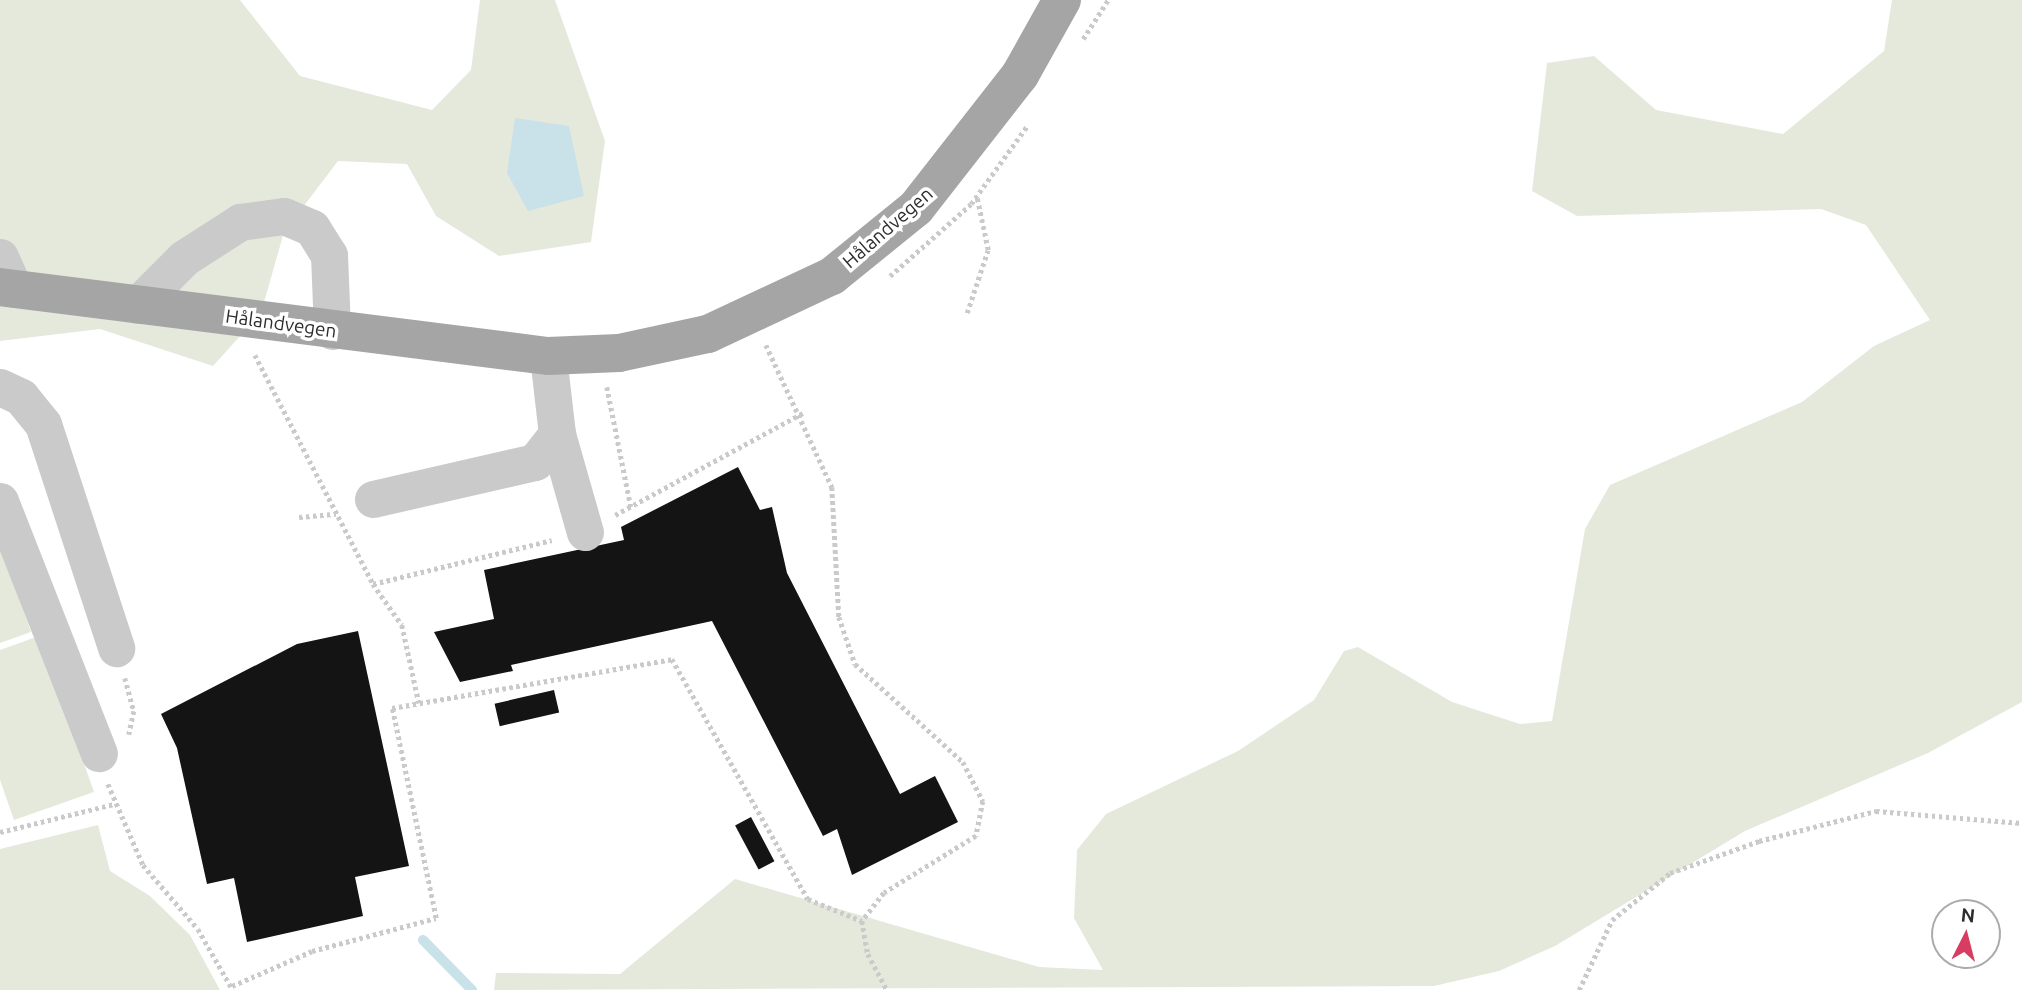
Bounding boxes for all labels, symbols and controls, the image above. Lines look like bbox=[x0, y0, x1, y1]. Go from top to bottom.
street label: Hålandvegen bbox=[838, 183, 938, 273]
street label: Hålandvegen bbox=[224, 305, 338, 343]
north arrow bbox=[1931, 899, 2001, 969]
text: N bbox=[1960, 903, 1976, 927]

